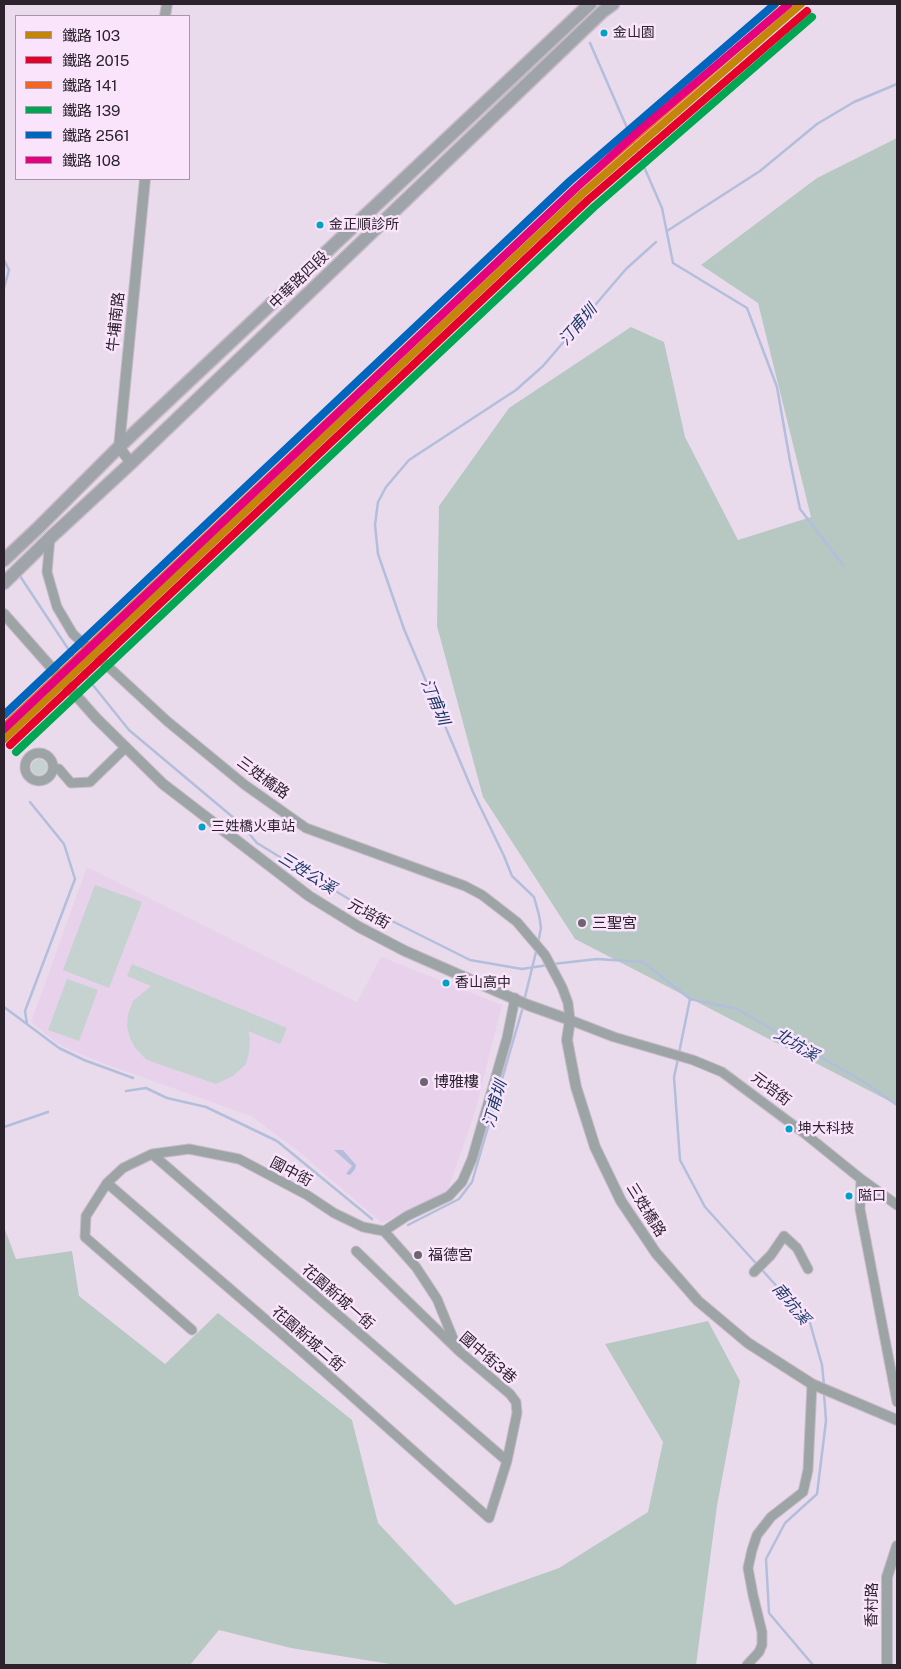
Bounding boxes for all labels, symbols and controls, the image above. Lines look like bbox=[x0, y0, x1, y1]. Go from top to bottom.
legend bbox=[15, 15, 190, 180]
place label: 金山園 bbox=[613, 25, 655, 41]
text: 鐵路 103 bbox=[62, 27, 120, 44]
marker: 金山園 bbox=[599, 28, 609, 38]
text: 鐵路 2015 bbox=[62, 52, 129, 69]
text: 鐵路 141 bbox=[62, 77, 117, 94]
text: 鐵路 139 bbox=[62, 102, 120, 119]
text: 鐵路 2561 bbox=[62, 127, 130, 144]
text: 鐵路 108 bbox=[62, 152, 121, 169]
place label: 金正順診所 bbox=[329, 217, 399, 233]
marker: 金正順診所 bbox=[315, 220, 325, 230]
street label: 中華路四段 bbox=[266, 247, 332, 313]
street label: 牛埔南路 bbox=[104, 291, 128, 353]
water label: 汀甫圳 bbox=[555, 301, 601, 349]
water label: 汀甫圳 bbox=[417, 676, 453, 728]
street label: 三姓橋路 bbox=[233, 753, 293, 803]
place label: 三姓橋火車站 bbox=[211, 819, 295, 835]
marker: 三姓橋火車站 bbox=[197, 822, 207, 832]
water label: 三姓公溪 bbox=[275, 848, 339, 898]
street label: 元培街 bbox=[345, 895, 393, 933]
place label: 三聖宮 bbox=[592, 914, 637, 932]
marker: 三聖宮 bbox=[576, 917, 588, 929]
place label: 香山高中 bbox=[455, 975, 511, 991]
marker: 香山高中 bbox=[441, 978, 451, 988]
water label: 北坑溪 bbox=[770, 1024, 822, 1066]
street label: 元培街 bbox=[748, 1068, 794, 1110]
place label: 博雅樓 bbox=[434, 1073, 479, 1091]
marker: 博雅樓 bbox=[418, 1076, 430, 1088]
water label: 汀甫圳 bbox=[479, 1078, 511, 1130]
place label: 坤大科技 bbox=[798, 1121, 854, 1137]
marker: 坤大科技 bbox=[784, 1124, 794, 1134]
street label: 國中街 bbox=[267, 1153, 315, 1191]
street label: 三姓橋路 bbox=[622, 1180, 670, 1240]
place label: 隘口 bbox=[858, 1188, 886, 1204]
marker: 隘口 bbox=[844, 1191, 854, 1201]
place label: 福德宮 bbox=[428, 1246, 473, 1264]
marker: 福德宮 bbox=[412, 1249, 424, 1261]
street label: 花園新城一街 bbox=[298, 1261, 378, 1333]
water label: 南坑溪 bbox=[768, 1279, 814, 1329]
street label: 花園新城二街 bbox=[268, 1303, 348, 1375]
street label: 國中街3巷 bbox=[456, 1328, 520, 1388]
street label: 香村路 bbox=[863, 1582, 881, 1628]

